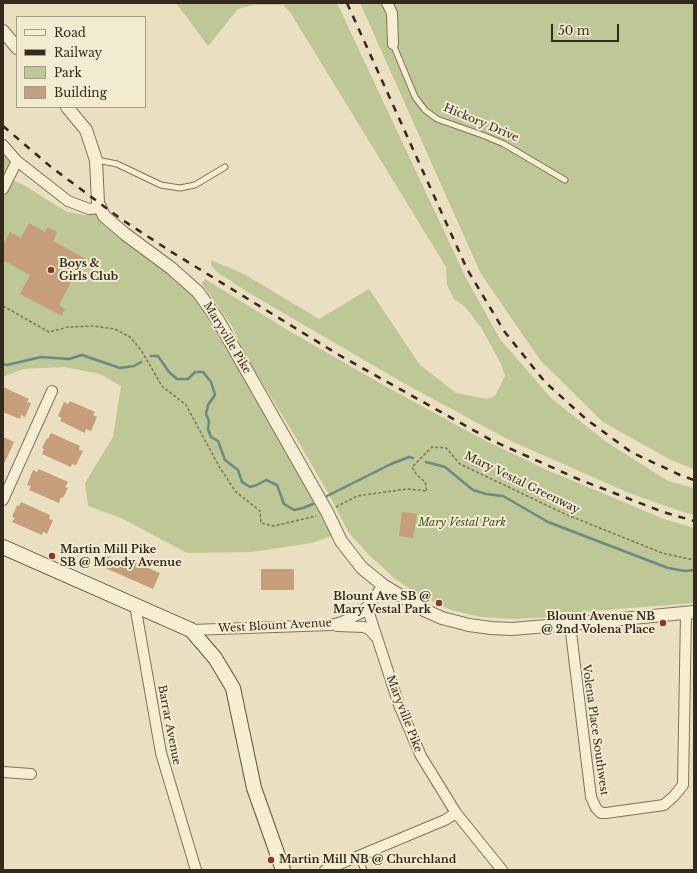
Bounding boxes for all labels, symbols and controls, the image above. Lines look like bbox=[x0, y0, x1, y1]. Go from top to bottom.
legend bbox=[16, 16, 146, 108]
scale bar bbox=[553, 16, 621, 42]
text: 50 m bbox=[558, 23, 590, 38]
text: Road bbox=[54, 25, 86, 40]
text: Railway bbox=[54, 45, 102, 60]
text: Park bbox=[54, 65, 82, 80]
text: Building bbox=[54, 85, 107, 100]
street label: Hickory Drive bbox=[441, 101, 521, 145]
place label: Boys & Girls Club bbox=[59, 257, 118, 283]
marker: Boys & Girls Club bbox=[46, 265, 56, 275]
street label: Maryville Pike bbox=[200, 300, 254, 376]
street label: Mary Vestal Greenway bbox=[462, 449, 582, 517]
park label: Mary Vestal Park bbox=[418, 516, 506, 530]
place label: Martin Mill Pike SB @ Moody Avenue bbox=[60, 543, 182, 569]
marker: Martin Mill Pike SB @ Moody Avenue bbox=[47, 551, 57, 561]
place label: Blount Ave SB @ Mary Vestal Park bbox=[333, 590, 431, 616]
marker: Blount Ave SB @ Mary Vestal Park bbox=[434, 598, 444, 608]
place label: Blount Avenue NB @ 2nd Volena Place bbox=[541, 610, 655, 636]
street label: West Blount Avenue bbox=[218, 616, 332, 636]
marker: Blount Avenue NB @ 2nd Volena Place bbox=[658, 618, 668, 628]
street label: Volena Place Southwest bbox=[579, 664, 611, 796]
street label: Maryville Pike bbox=[383, 674, 425, 754]
street label: Barrar Avenue bbox=[155, 684, 183, 766]
place label: Martin Mill NB @ Churchland bbox=[279, 853, 456, 867]
marker: Martin Mill NB @ Churchland bbox=[266, 855, 276, 865]

